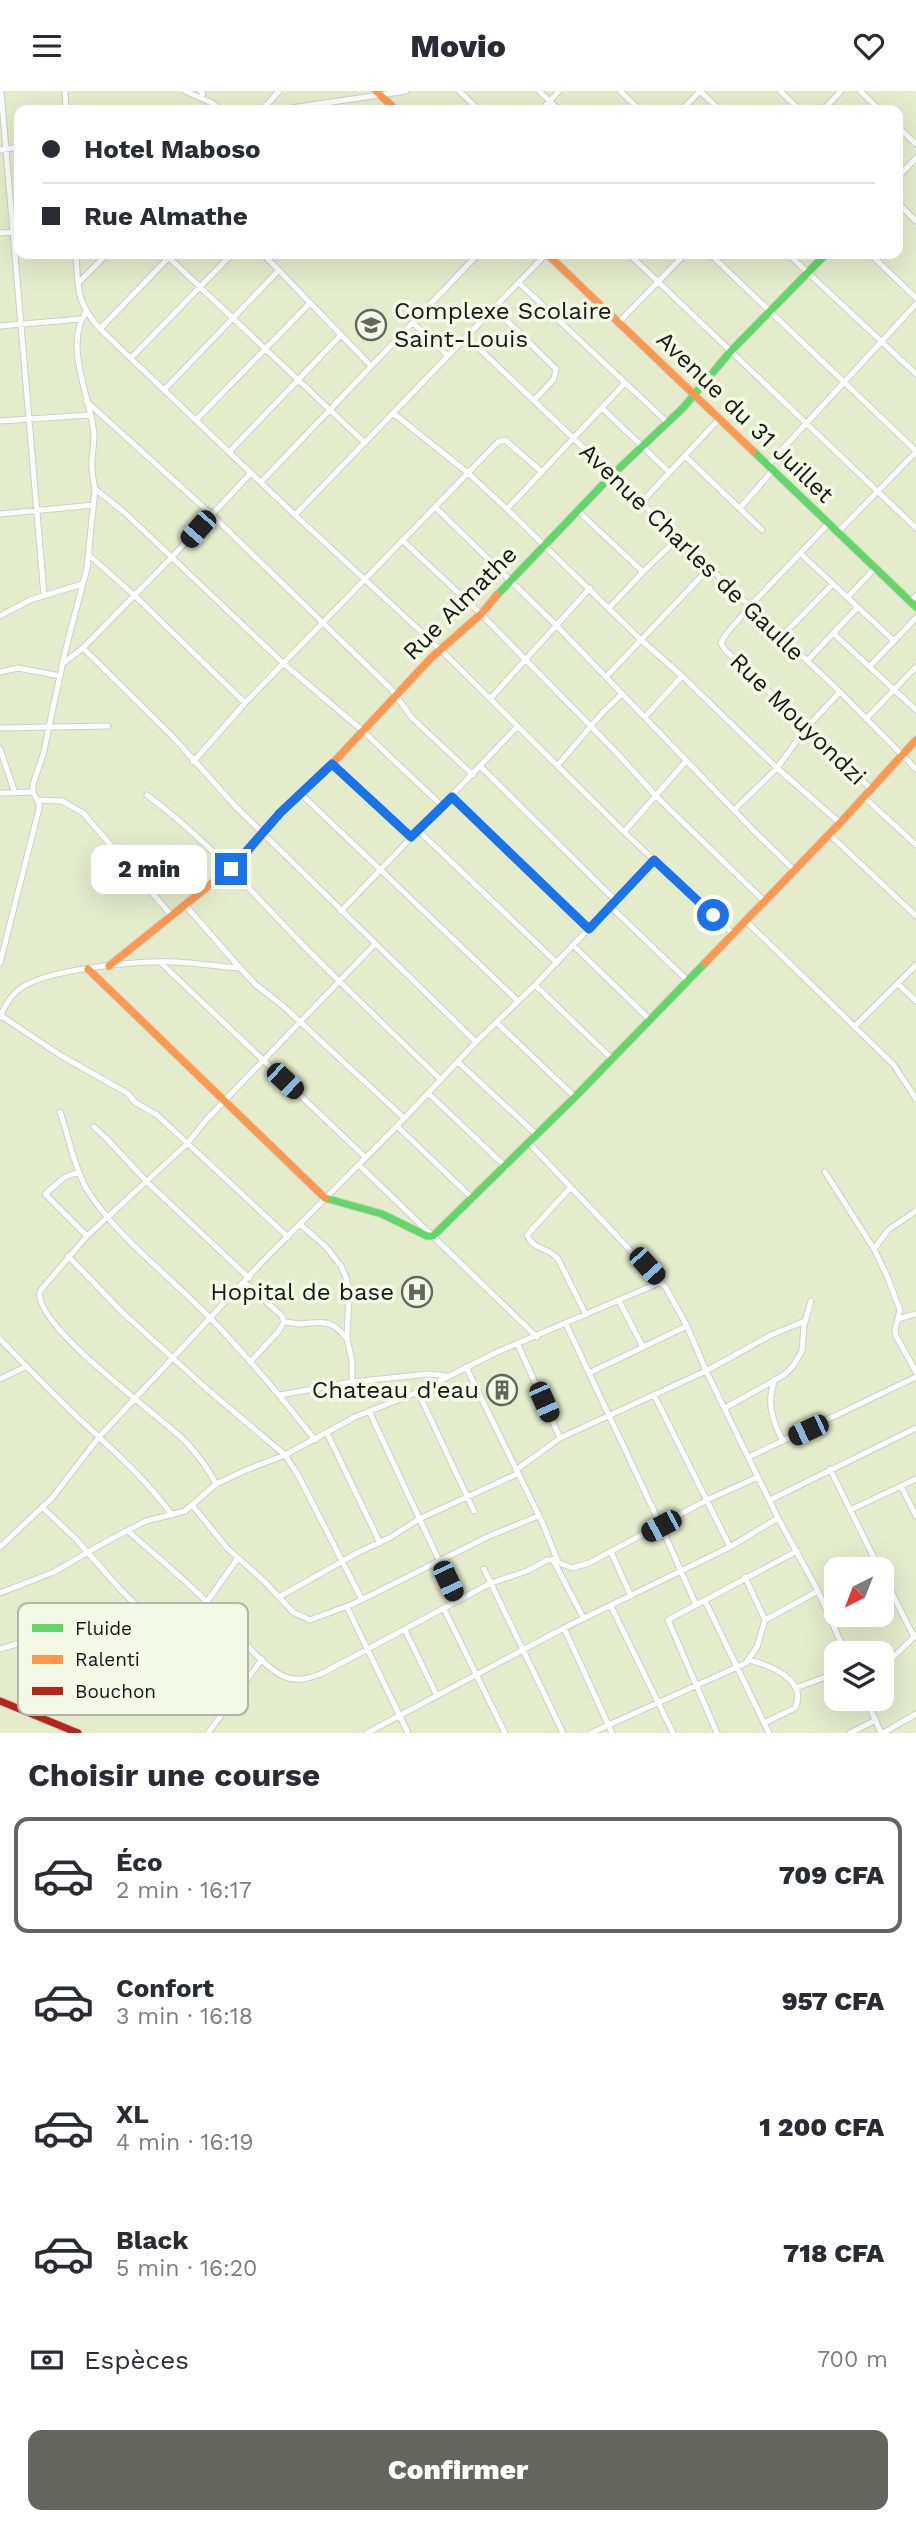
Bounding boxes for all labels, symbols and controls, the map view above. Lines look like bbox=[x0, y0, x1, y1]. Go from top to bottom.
icon: menu bbox=[28, 27, 66, 65]
text: Movio bbox=[410, 27, 506, 65]
icon: heart bbox=[850, 27, 888, 65]
text: Hotel Maboso bbox=[84, 134, 261, 164]
text: Rue Almathe bbox=[84, 201, 248, 231]
place label: Complexe Scolaire Saint-Louis bbox=[394, 297, 612, 353]
school or university icon: Complexe Scolaire Saint-Louis bbox=[354, 308, 388, 342]
street label: Avenue du 31 Juillet bbox=[651, 325, 839, 509]
street label: Avenue Charles de Gaulle bbox=[574, 437, 810, 667]
car bbox=[177, 506, 220, 552]
street label: Rue Almathe bbox=[397, 540, 523, 666]
street label: Rue Mouyondzi bbox=[724, 647, 872, 791]
callout: 2 min bbox=[91, 845, 206, 893]
route end bbox=[215, 853, 247, 885]
text: 2 min bbox=[118, 856, 180, 883]
route start bbox=[697, 899, 729, 931]
car bbox=[263, 1059, 308, 1103]
car bbox=[626, 1243, 669, 1289]
hospital icon: Hopital de base bbox=[400, 1275, 434, 1309]
place label: Hopital de base bbox=[210, 1278, 394, 1306]
building icon: Chateau d'eau bbox=[485, 1373, 519, 1407]
place label: Chateau d'eau bbox=[312, 1376, 479, 1404]
car bbox=[526, 1379, 563, 1425]
car bbox=[785, 1412, 832, 1448]
car bbox=[638, 1507, 685, 1545]
north arrow bbox=[824, 1557, 894, 1627]
map controls bbox=[824, 1557, 894, 1711]
car bbox=[430, 1558, 467, 1604]
legend bbox=[18, 1603, 248, 1715]
text: Fluide bbox=[75, 1617, 132, 1640]
button: layers bbox=[824, 1641, 894, 1711]
text: Ralenti bbox=[75, 1648, 140, 1671]
text: Bouchon bbox=[75, 1680, 156, 1703]
text: Choisir une course bbox=[28, 1756, 320, 1794]
icon: car bbox=[32, 1844, 95, 1907]
text: Éco bbox=[116, 1847, 163, 1877]
text: 709 CFA bbox=[779, 1860, 884, 1890]
text: 2 min · 16:17 bbox=[116, 1877, 252, 1904]
icon: car bbox=[32, 1970, 95, 2033]
text: Confort bbox=[116, 1973, 214, 2003]
text: 957 CFA bbox=[782, 1986, 884, 2016]
text: 3 min · 16:18 bbox=[116, 2003, 253, 2030]
icon: car bbox=[32, 2096, 95, 2159]
text: XL bbox=[116, 2099, 149, 2129]
text: 1 200 CFA bbox=[759, 2112, 884, 2142]
text: 4 min · 16:19 bbox=[116, 2129, 254, 2156]
icon: car bbox=[32, 2222, 95, 2285]
text: Black bbox=[116, 2225, 188, 2255]
text: 718 CFA bbox=[783, 2238, 884, 2268]
text: 5 min · 16:20 bbox=[116, 2255, 257, 2282]
icon: cash bbox=[28, 2341, 66, 2379]
text: Espèces bbox=[84, 2345, 189, 2375]
text: 700 m bbox=[817, 2346, 888, 2373]
button: Confirmer bbox=[28, 2430, 888, 2510]

